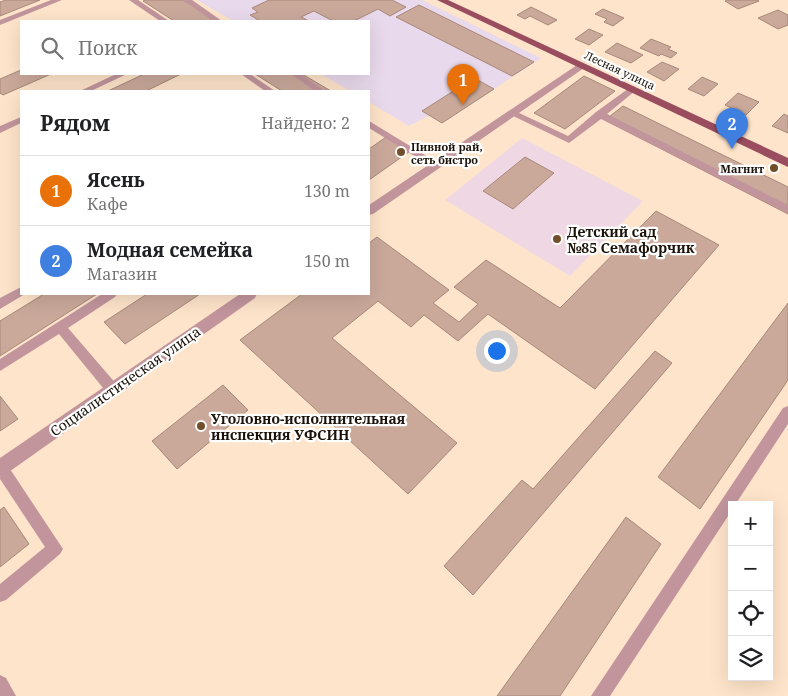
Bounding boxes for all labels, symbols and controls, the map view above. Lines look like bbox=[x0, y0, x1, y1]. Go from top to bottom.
search box bbox=[20, 20, 370, 75]
icon: search bbox=[38, 34, 66, 62]
text: Поиск bbox=[78, 35, 137, 61]
street label: Лесная улица bbox=[582, 47, 658, 93]
pin: 1 bbox=[447, 64, 479, 105]
pin: 2 bbox=[716, 108, 748, 149]
text: Рядом bbox=[40, 109, 110, 137]
text: Найдено: 2 bbox=[261, 112, 350, 134]
place label: Пивной рай, сеть бистро bbox=[411, 139, 483, 167]
marker: Пивной рай, сеть бистро bbox=[395, 146, 407, 158]
place label: Магнит bbox=[720, 161, 764, 176]
marker: Магнит bbox=[768, 162, 780, 174]
text: Ясень bbox=[87, 167, 145, 193]
text: 1 bbox=[51, 180, 61, 202]
text: 130 m bbox=[304, 180, 350, 202]
text: Кафе bbox=[87, 193, 128, 215]
place label: Детский сад №85 Семафорчик bbox=[567, 222, 695, 257]
marker: Детский сад №85 Семафорчик bbox=[551, 233, 563, 245]
text: Модная семейка bbox=[87, 237, 253, 263]
text: 2 bbox=[51, 250, 61, 272]
text: 150 m bbox=[304, 250, 350, 272]
text: Магазин bbox=[87, 263, 157, 285]
street label: Социалистическая улица bbox=[46, 322, 204, 440]
your location bbox=[484, 338, 510, 364]
place label: Уголовно-исполнительная инспекция УФСИН bbox=[211, 409, 406, 444]
marker: Уголовно-исполнительная инспекция УФСИН bbox=[195, 420, 207, 432]
map controls bbox=[728, 501, 773, 681]
button: + bbox=[728, 501, 773, 546]
button: − bbox=[728, 546, 773, 591]
button: locate bbox=[728, 591, 773, 636]
button: layers bbox=[728, 636, 773, 681]

